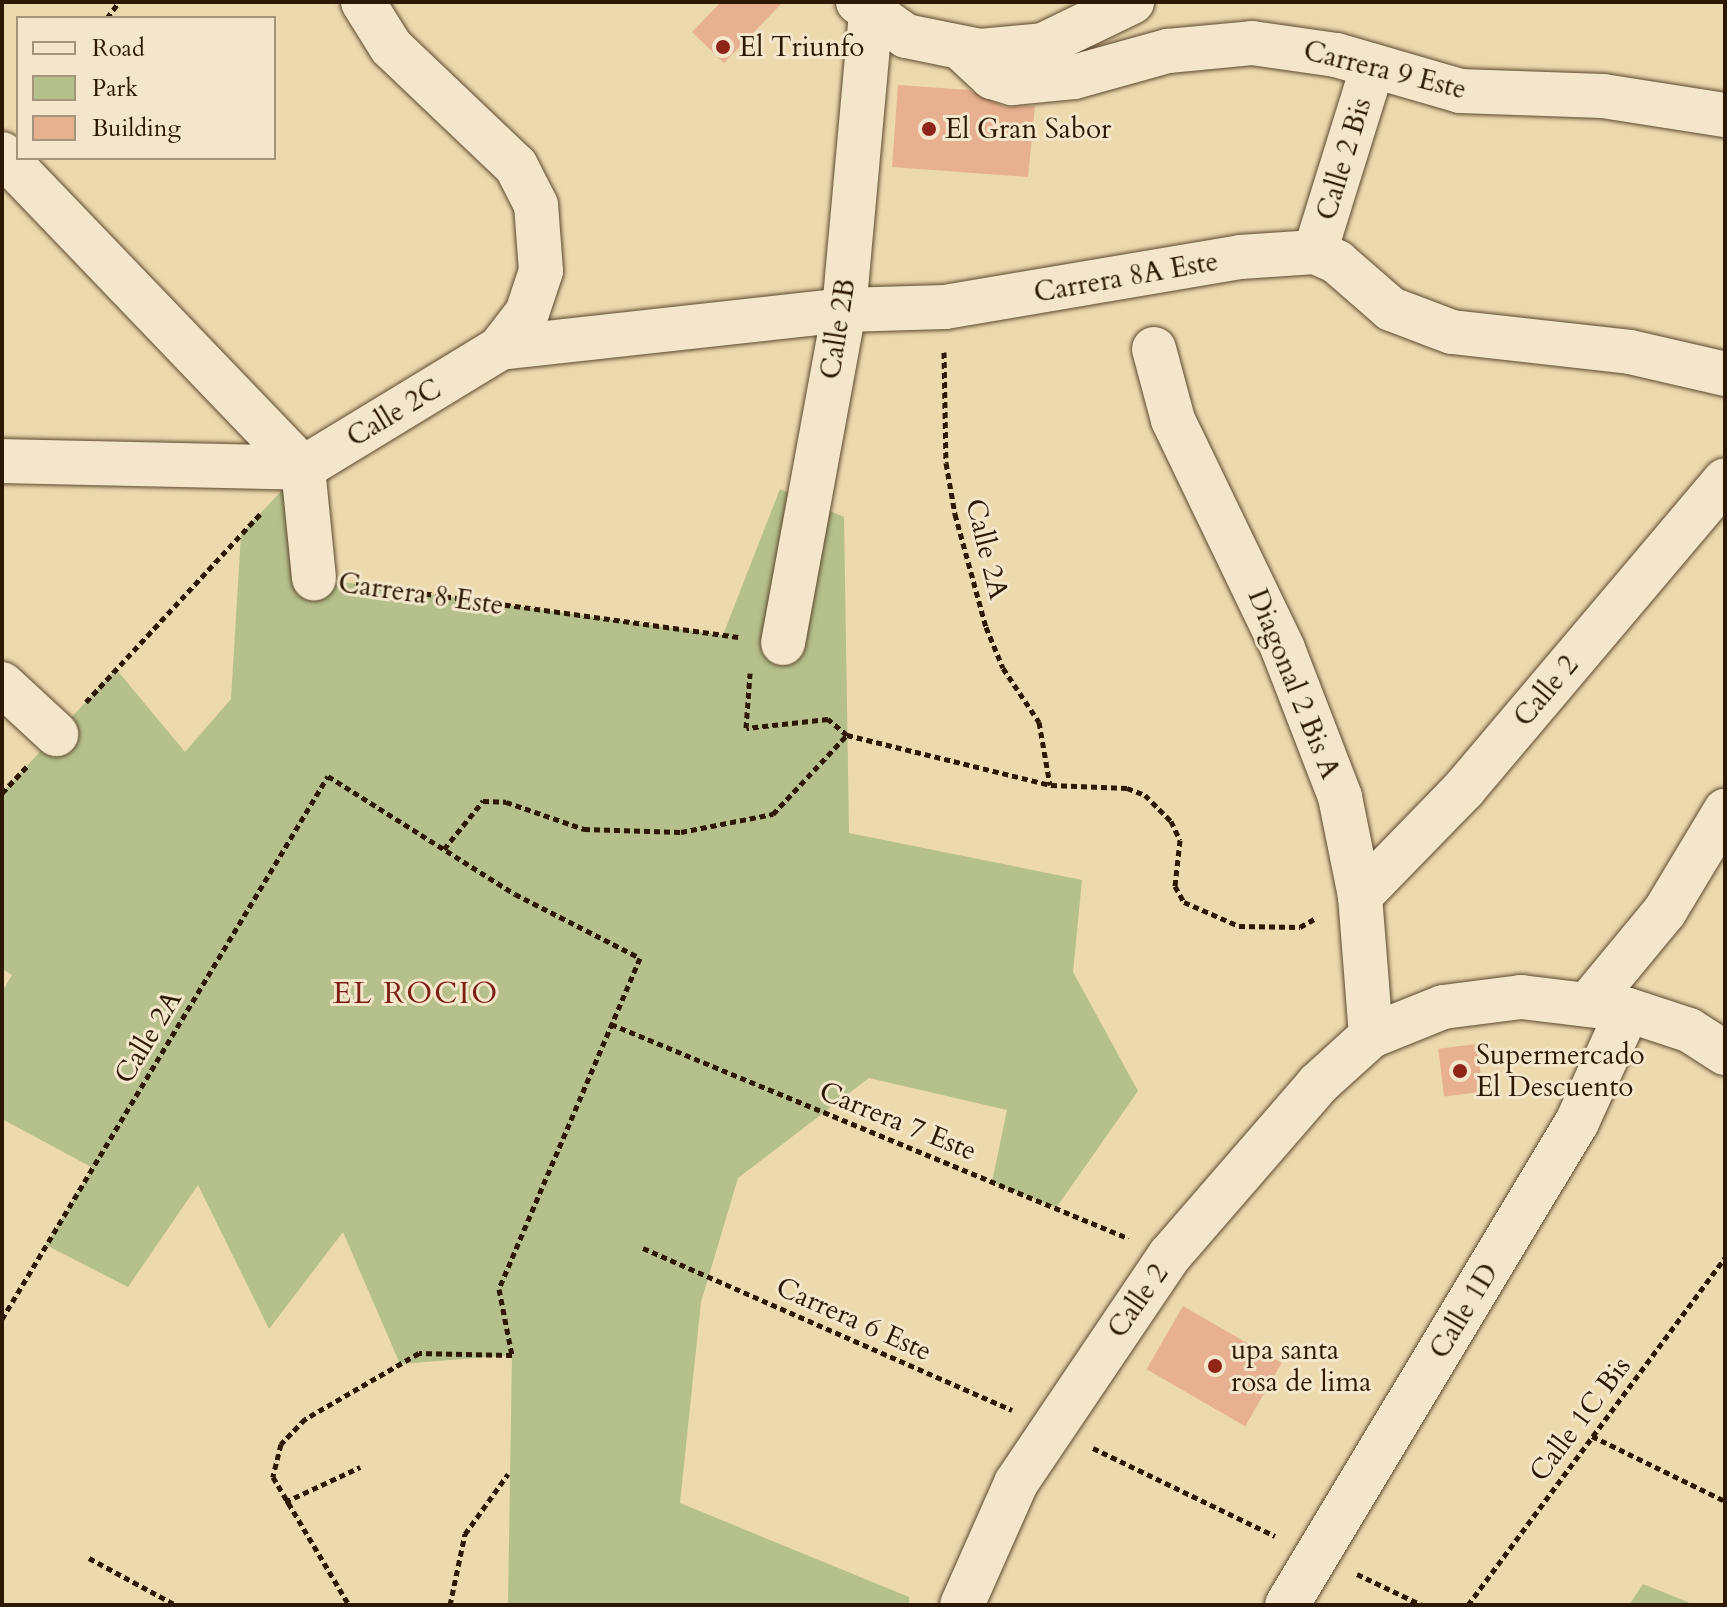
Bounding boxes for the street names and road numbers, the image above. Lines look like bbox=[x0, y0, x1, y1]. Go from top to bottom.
street label: Carrera 9 Este bbox=[1300, 34, 1470, 106]
street label: Calle 2 Bis bbox=[1309, 94, 1379, 224]
street label: Carrera 8A Este bbox=[1031, 244, 1221, 310]
street label: Calle 2B bbox=[813, 276, 863, 382]
street label: Calle 2C bbox=[341, 372, 447, 454]
street label: Calle 2A bbox=[958, 495, 1016, 603]
street label: Carrera 8 Este bbox=[336, 566, 506, 622]
street label: Diagonal 2 Bis A bbox=[1241, 584, 1347, 784]
street label: Calle 2 bbox=[1507, 649, 1585, 733]
street label: Calle 2A bbox=[107, 985, 189, 1089]
street label: Carrera 7 Este bbox=[814, 1074, 982, 1168]
street label: Calle 1D bbox=[1423, 1257, 1505, 1365]
street label: Calle 2 bbox=[1101, 1258, 1175, 1344]
street label: Carrera 6 Este bbox=[771, 1270, 937, 1368]
street label: Calle 1C Bis bbox=[1522, 1350, 1638, 1488]

